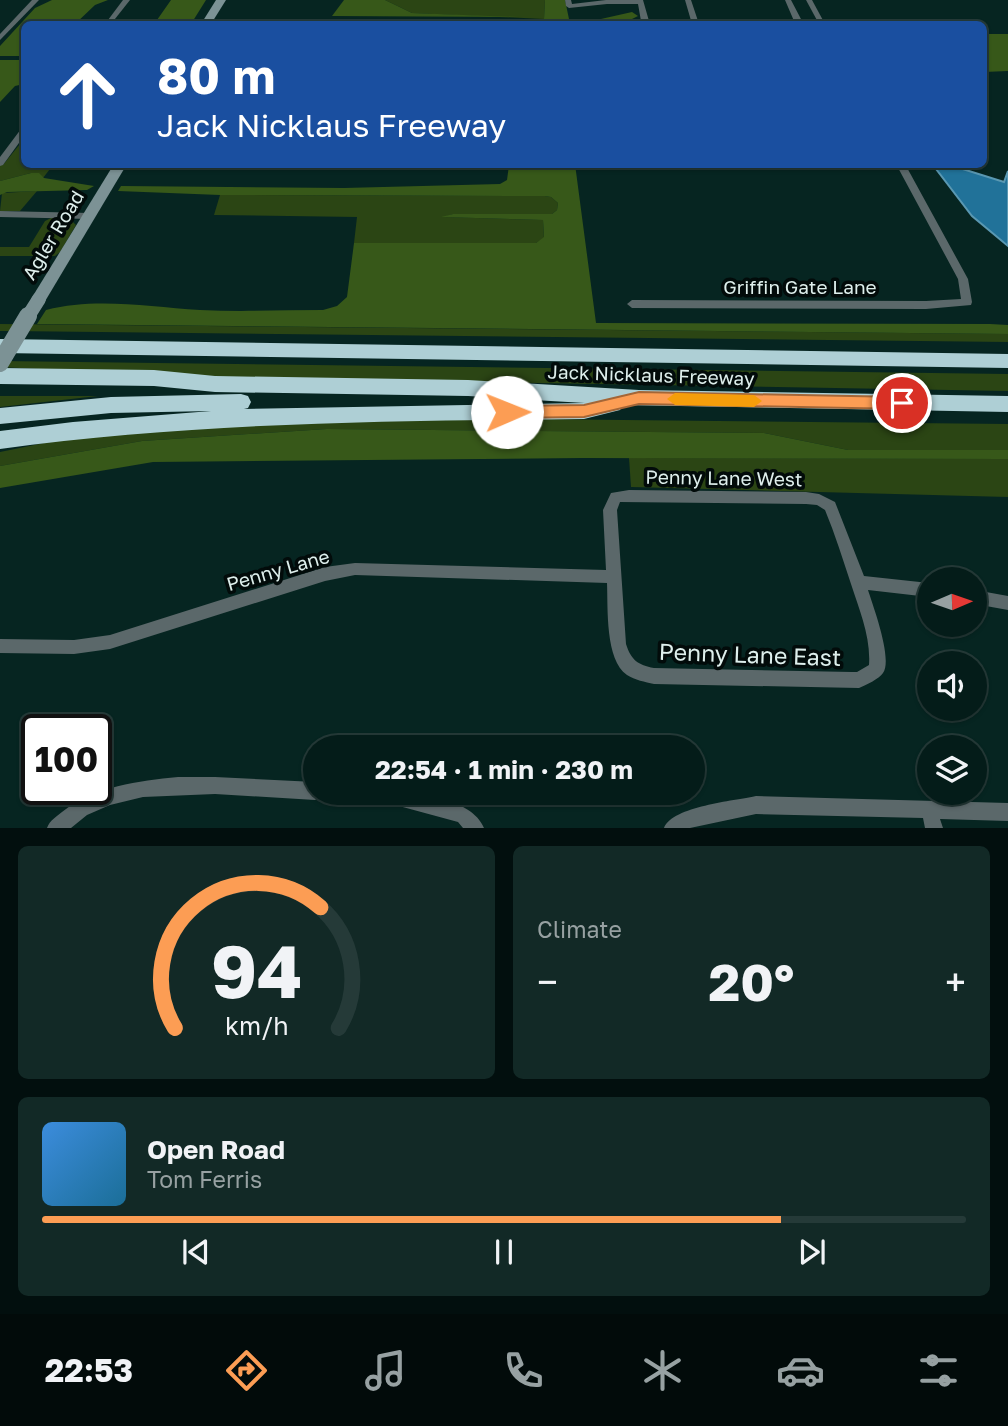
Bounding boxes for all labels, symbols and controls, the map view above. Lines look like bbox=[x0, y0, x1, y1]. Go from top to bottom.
text: 80 m bbox=[157, 46, 275, 105]
icon: ahead bbox=[42, 49, 133, 140]
text: Jack Nicklaus Freeway bbox=[157, 106, 506, 144]
street label: Agler Road bbox=[17, 186, 88, 283]
street label: Griffin Gate Lane bbox=[723, 275, 877, 298]
street label: Jack Nicklaus Freeway bbox=[547, 359, 755, 390]
pin bbox=[872, 373, 932, 433]
position arrow bbox=[470, 375, 544, 449]
icon: arrive bbox=[883, 384, 921, 422]
street label: Penny Lane West bbox=[645, 465, 803, 490]
street label: Penny Lane bbox=[224, 544, 332, 595]
north arrow bbox=[917, 567, 987, 637]
map controls bbox=[917, 567, 987, 805]
street label: Penny Lane East bbox=[658, 637, 842, 671]
button: sound bbox=[917, 651, 987, 721]
speed limit sign: 100 bbox=[21, 714, 112, 805]
button: layers bbox=[917, 735, 987, 805]
text: 22:54 · 1 min · 230 m bbox=[375, 754, 633, 785]
text: Climate bbox=[537, 915, 622, 943]
text: 94 bbox=[211, 928, 302, 1015]
text: 20° bbox=[709, 950, 794, 1012]
text: − bbox=[537, 959, 558, 1004]
text: + bbox=[945, 959, 966, 1004]
text: km/h bbox=[225, 1010, 288, 1041]
text: Open Road bbox=[147, 1134, 285, 1165]
text: Tom Ferris bbox=[147, 1165, 262, 1193]
icon: previous bbox=[177, 1233, 215, 1271]
icon: pause bbox=[485, 1233, 523, 1271]
icon: next bbox=[793, 1233, 831, 1271]
icon: directions bbox=[222, 1346, 271, 1395]
icon: music bbox=[361, 1346, 410, 1395]
icon: phone bbox=[499, 1346, 548, 1395]
icon: climate bbox=[638, 1346, 687, 1395]
icon: car bbox=[776, 1346, 825, 1395]
icon: filters bbox=[914, 1346, 963, 1395]
text: 22:53 bbox=[45, 1351, 133, 1389]

